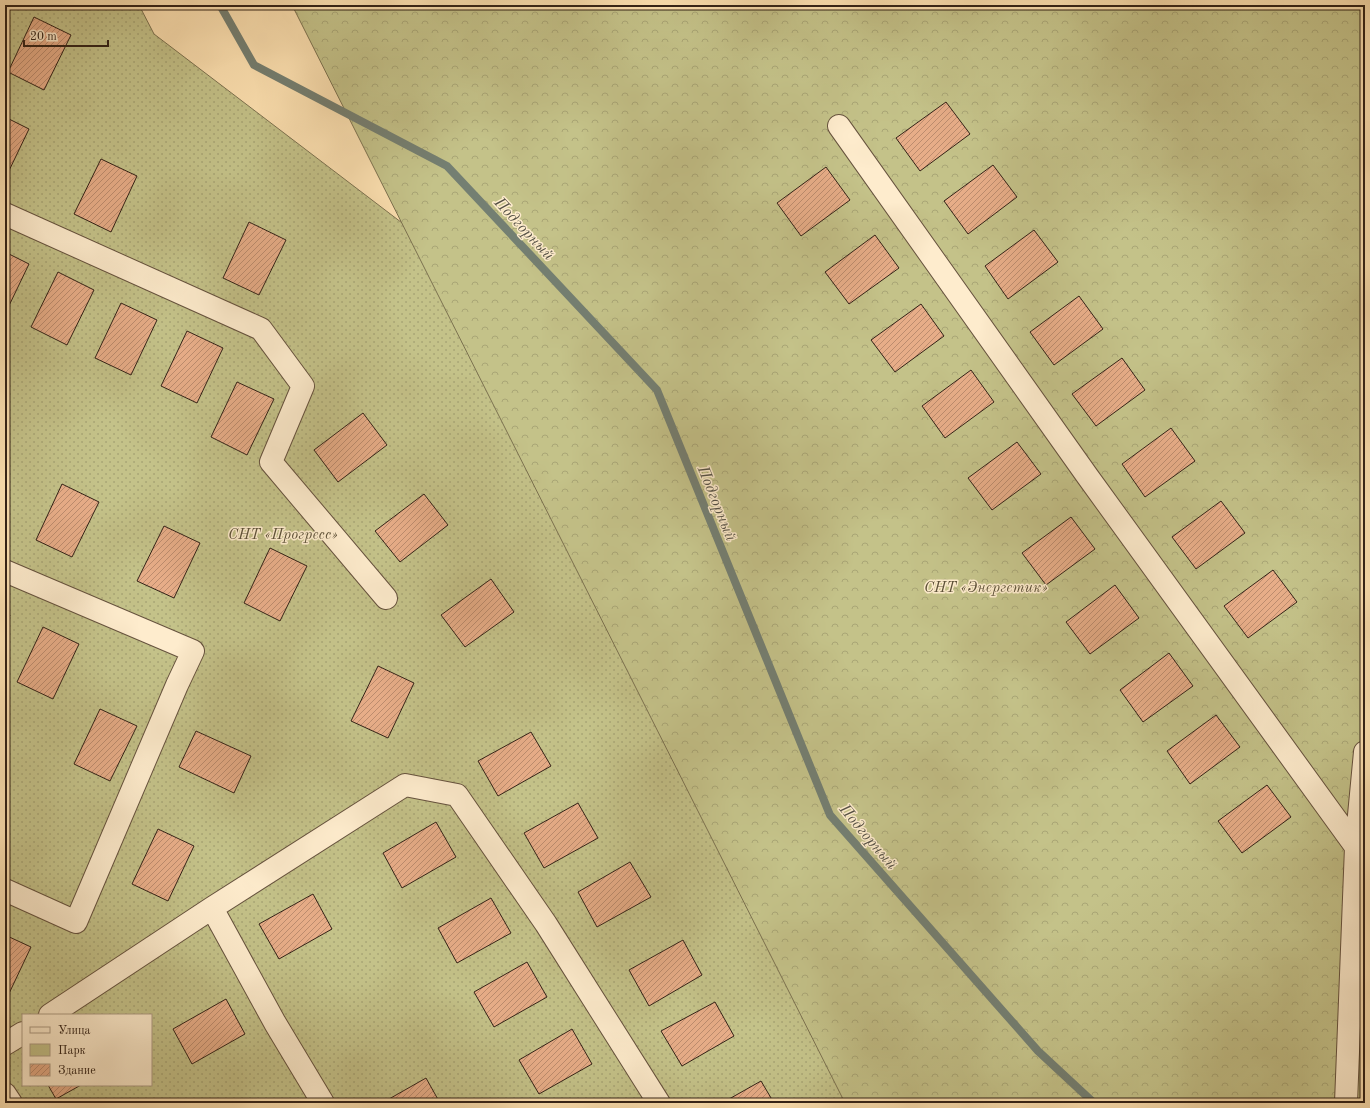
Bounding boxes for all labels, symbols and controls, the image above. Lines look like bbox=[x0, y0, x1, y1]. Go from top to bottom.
scale bar bbox=[24, 22, 108, 48]
text: 20 m bbox=[30, 31, 57, 43]
water label: Подгорный bbox=[490, 194, 557, 264]
water label: Подгорный bbox=[693, 463, 739, 544]
park label: СНТ «Прогресс» bbox=[228, 528, 338, 543]
park label: СНТ «Энергетик» bbox=[924, 581, 1048, 596]
water label: Подгорный bbox=[835, 801, 899, 873]
legend bbox=[22, 1014, 152, 1086]
text: Улица bbox=[58, 1025, 91, 1037]
text: Парк bbox=[58, 1045, 86, 1057]
text: Здание bbox=[58, 1065, 96, 1077]

